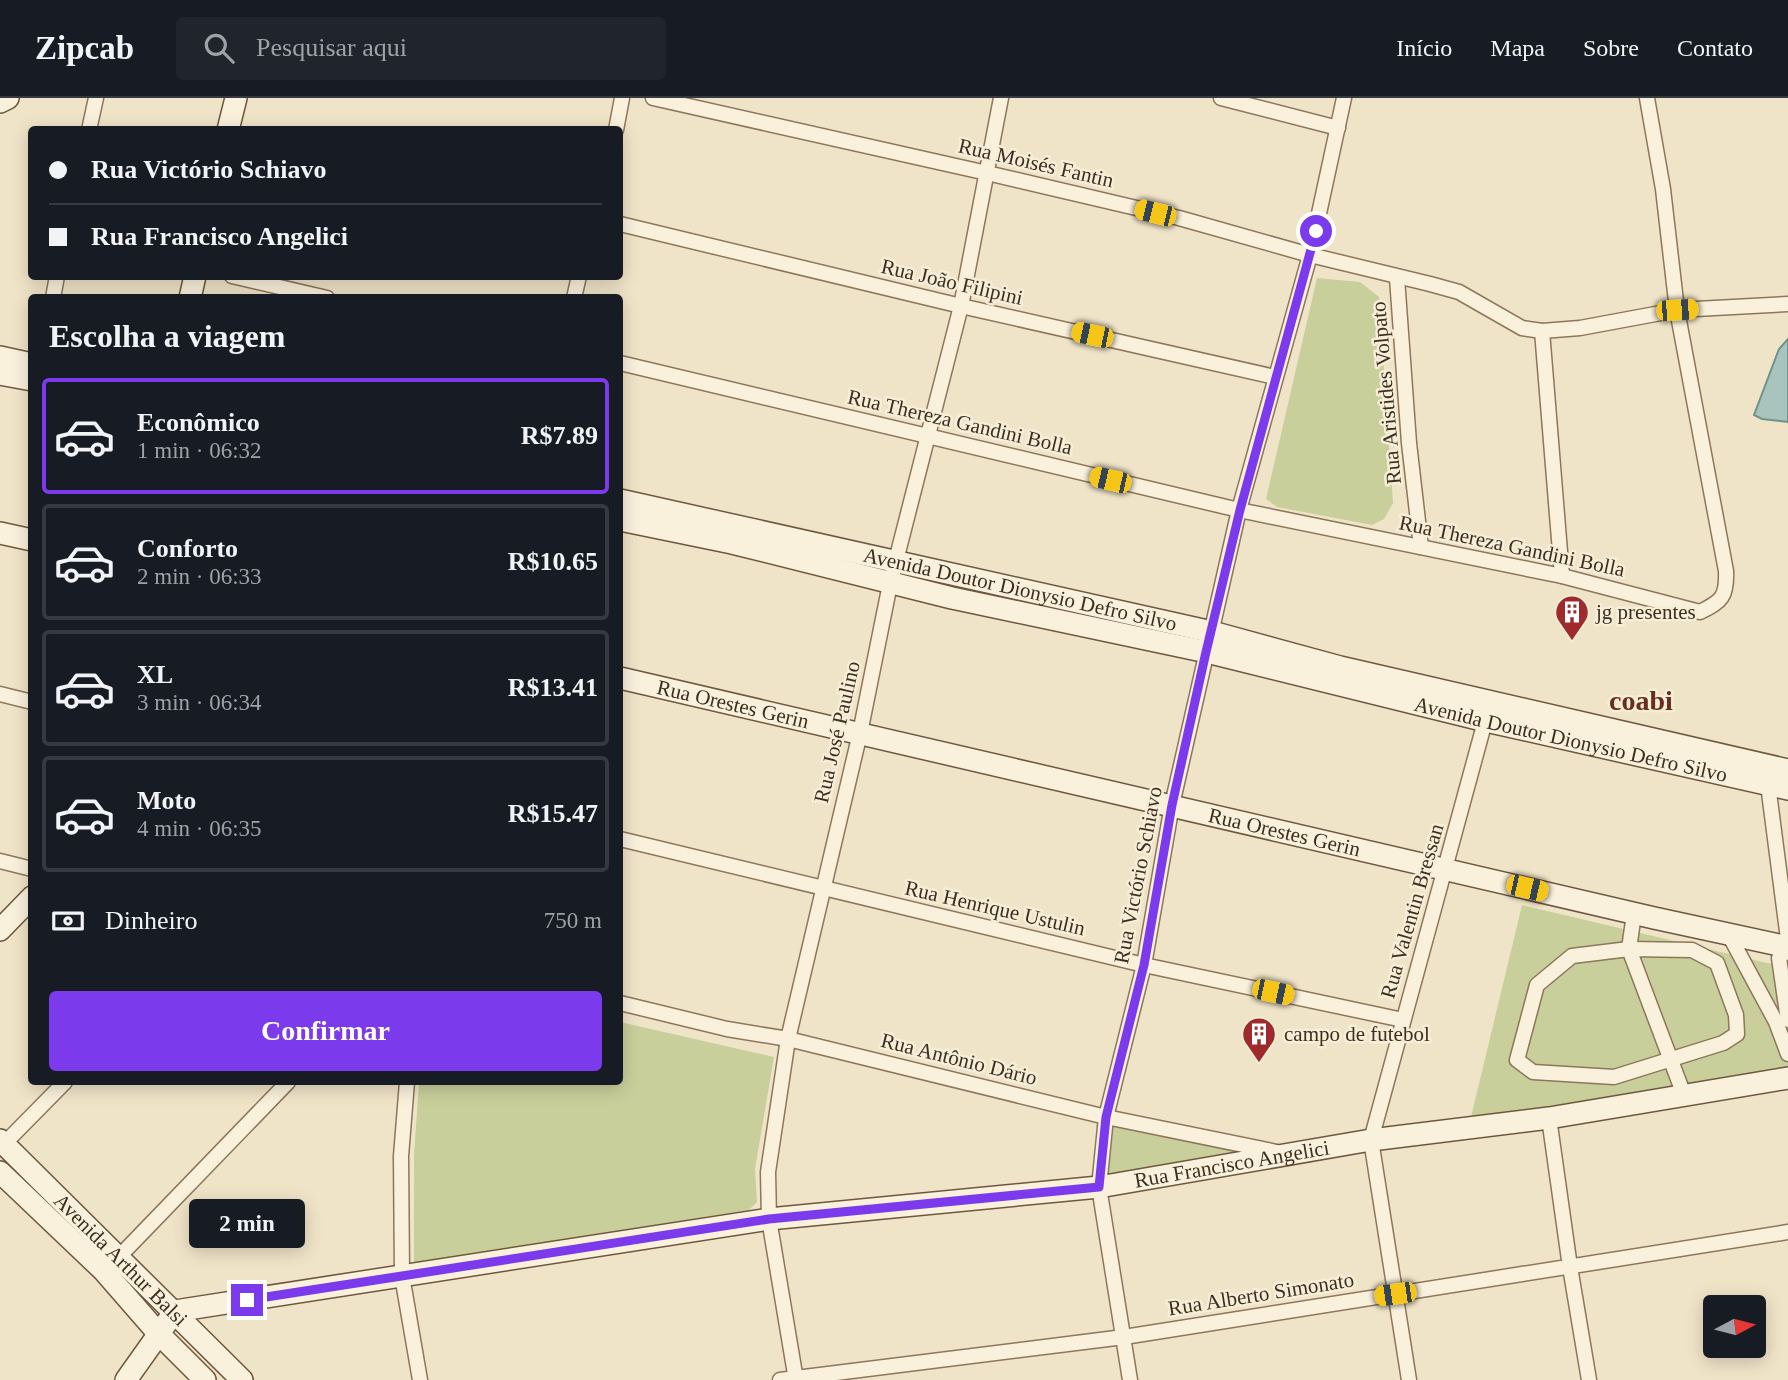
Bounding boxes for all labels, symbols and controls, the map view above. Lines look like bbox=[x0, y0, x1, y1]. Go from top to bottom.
search box bbox=[176, 17, 666, 80]
icon: search bbox=[200, 29, 238, 67]
text: Zipcab bbox=[35, 30, 134, 66]
text: Pesquisar aqui bbox=[256, 33, 407, 62]
text: Início bbox=[1396, 35, 1452, 61]
text: Mapa bbox=[1490, 35, 1545, 61]
text: Sobre bbox=[1583, 35, 1639, 61]
text: Contato bbox=[1677, 35, 1753, 61]
street label: Rua Moisés Fantin bbox=[956, 133, 1116, 193]
text: Rua Victório Schiavo bbox=[91, 155, 326, 184]
car bbox=[1133, 198, 1178, 228]
route start bbox=[1300, 215, 1332, 247]
text: Rua Francisco Angelici bbox=[91, 222, 348, 251]
street label: Rua João Filipini bbox=[879, 254, 1025, 310]
car bbox=[1656, 298, 1699, 322]
street label: Rua Aristides Volpato bbox=[1366, 301, 1406, 485]
text: Escolha a viagem bbox=[49, 318, 285, 354]
car bbox=[1070, 320, 1115, 350]
street label: Rua Thereza Gandini Bolla bbox=[845, 384, 1075, 460]
icon: car bbox=[53, 405, 116, 468]
text: Econômico bbox=[137, 408, 260, 437]
text: R$7.89 bbox=[521, 421, 598, 450]
text: 1 min · 06:32 bbox=[137, 438, 262, 463]
car bbox=[1088, 465, 1133, 495]
street label: Rua Thereza Gandini Bolla bbox=[1397, 510, 1628, 582]
icon: car bbox=[53, 531, 116, 594]
text: Conforto bbox=[137, 534, 238, 563]
street label: Avenida Doutor Dionysio Defro Silvo bbox=[861, 543, 1179, 636]
text: R$10.65 bbox=[508, 547, 598, 576]
text: 2 min · 06:33 bbox=[137, 564, 262, 589]
building icon: jg presentes bbox=[1553, 593, 1591, 642]
place label: jg presentes bbox=[1595, 600, 1696, 624]
icon: car bbox=[53, 657, 116, 720]
street label: Rua José Paulino bbox=[809, 659, 865, 805]
text: XL bbox=[137, 660, 173, 689]
text: R$13.41 bbox=[508, 673, 598, 702]
street label: Rua Orestes Gerin bbox=[655, 675, 812, 734]
district label: coabi bbox=[1609, 685, 1673, 716]
text: 3 min · 06:34 bbox=[137, 690, 262, 715]
street label: Avenida Doutor Dionysio Defro Silvo bbox=[1412, 692, 1730, 787]
icon: car bbox=[53, 783, 116, 846]
street label: Rua Victório Schiavo bbox=[1109, 784, 1167, 966]
text: Moto bbox=[137, 786, 196, 815]
text: R$15.47 bbox=[508, 799, 598, 828]
street label: Rua Orestes Gerin bbox=[1206, 803, 1363, 862]
text: 4 min · 06:35 bbox=[137, 816, 262, 841]
street label: Rua Valentin Bressan bbox=[1376, 820, 1449, 1001]
car bbox=[1505, 873, 1550, 903]
street label: Rua Henrique Ustulin bbox=[903, 876, 1088, 941]
icon: cash bbox=[49, 902, 87, 940]
text: Dinheiro bbox=[105, 906, 197, 935]
text: 750 m bbox=[544, 908, 602, 933]
car bbox=[1251, 977, 1296, 1007]
button: Confirmar bbox=[49, 991, 602, 1071]
building icon: campo de futebol bbox=[1240, 1015, 1278, 1064]
place label: campo de futebol bbox=[1284, 1022, 1430, 1046]
street label: Rua Antônio Dário bbox=[879, 1028, 1039, 1090]
street label: Rua Francisco Angelici bbox=[1133, 1135, 1331, 1193]
street label: Avenida Arthur Balsi bbox=[49, 1188, 193, 1331]
callout: 2 min bbox=[189, 1198, 305, 1248]
text: 2 min bbox=[219, 1211, 275, 1236]
street label: Rua Alberto Simonato bbox=[1166, 1267, 1356, 1321]
car bbox=[1373, 1281, 1418, 1307]
route end bbox=[231, 1284, 263, 1316]
north arrow bbox=[1703, 1295, 1766, 1358]
map controls bbox=[1703, 1295, 1766, 1358]

